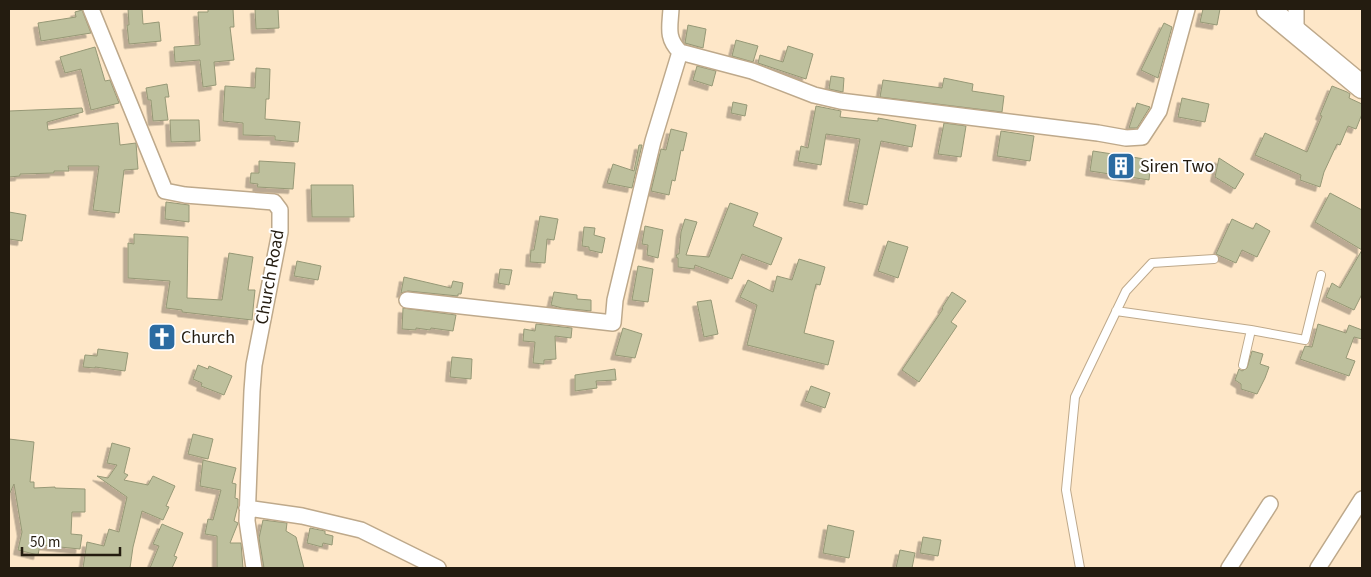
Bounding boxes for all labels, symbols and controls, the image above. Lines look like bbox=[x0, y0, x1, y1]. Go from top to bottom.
building icon: Siren Two bbox=[1106, 151, 1136, 181]
place label: Siren Two bbox=[1140, 154, 1214, 179]
street label: Church Road bbox=[249, 227, 291, 327]
church icon: Church bbox=[147, 322, 177, 352]
place label: Church bbox=[181, 325, 235, 350]
scale bar bbox=[22, 524, 120, 556]
text: 50 m bbox=[30, 532, 60, 553]

